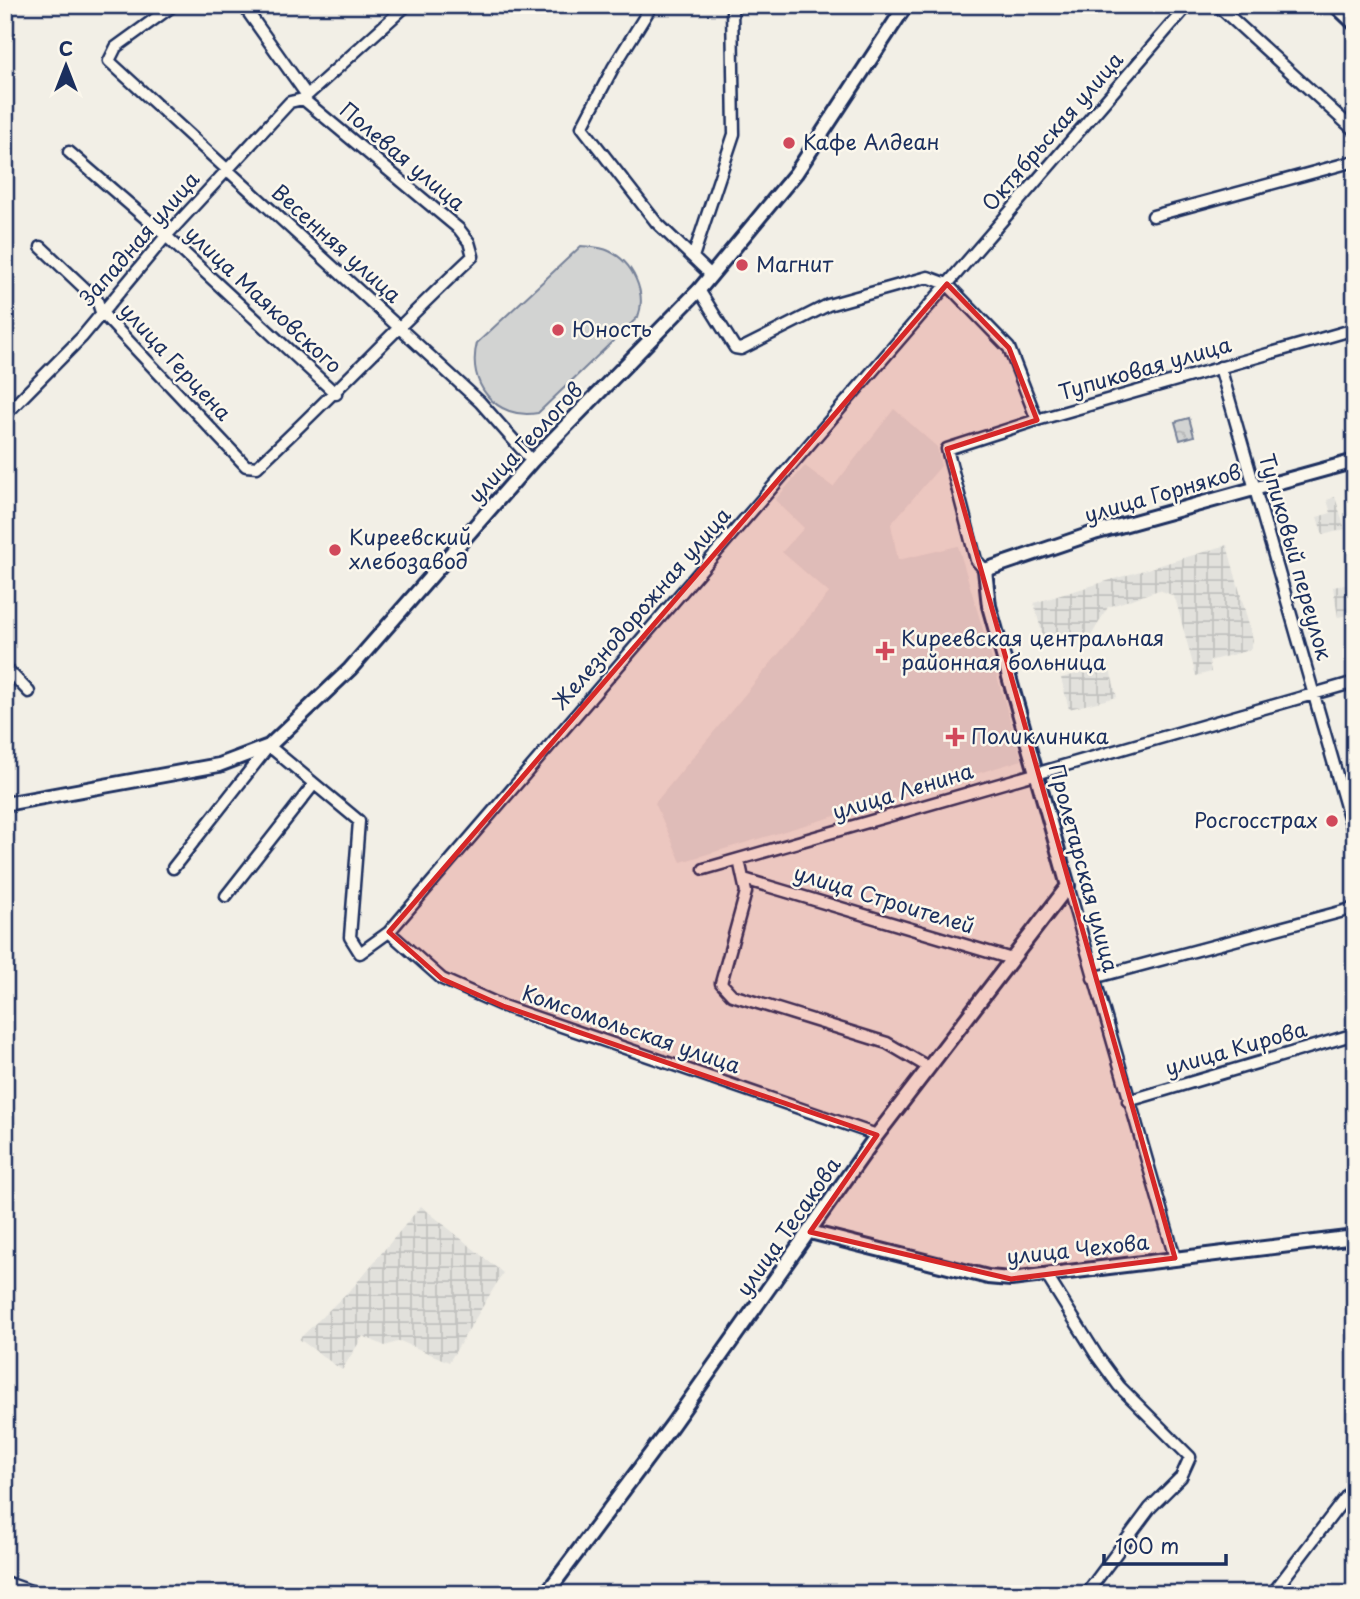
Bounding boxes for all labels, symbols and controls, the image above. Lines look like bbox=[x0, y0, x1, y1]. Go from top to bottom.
north arrow bbox=[32, 32, 102, 102]
text: С bbox=[59, 34, 73, 62]
street label: Октябрьская улица bbox=[973, 43, 1130, 217]
street label: Полевая улица bbox=[333, 93, 474, 218]
place label: Кафе Алдеан bbox=[803, 125, 940, 157]
marker: Кафе Алдеан bbox=[781, 135, 797, 151]
street label: Западная улица bbox=[71, 163, 207, 312]
street label: Весенняя улица bbox=[265, 175, 410, 310]
street label: улица Маяковского bbox=[179, 217, 350, 380]
place label: Магнит bbox=[756, 247, 833, 279]
marker: Магнит bbox=[734, 257, 750, 273]
street label: улица Герцена bbox=[113, 294, 240, 427]
place label: Юность bbox=[572, 312, 652, 344]
marker: Юность bbox=[550, 322, 566, 338]
street label: Тупиковая улица bbox=[1054, 327, 1235, 407]
street label: улица Геологов bbox=[460, 374, 589, 509]
street label: Тупиковый переулок bbox=[1252, 449, 1342, 664]
street label: улица Горняков bbox=[1080, 454, 1245, 530]
street label: Железнодорожная улица bbox=[543, 499, 738, 716]
place label: Киреевский хлебозавод bbox=[349, 520, 471, 576]
marker: Киреевский хлебозавод bbox=[327, 542, 343, 558]
place label: Киреевская центральная районная больница bbox=[901, 621, 1164, 677]
marker: Киреевская центральная районная больница bbox=[875, 641, 895, 661]
place label: Поликлиника bbox=[971, 719, 1109, 751]
marker: Поликлиника bbox=[945, 727, 965, 747]
street label: улица Ленина bbox=[828, 753, 978, 827]
street label: Пролетарская улица bbox=[1042, 760, 1128, 976]
place label: Росгосстрах bbox=[1194, 803, 1318, 835]
marker: Росгосстрах bbox=[1324, 813, 1340, 829]
street label: улица Строителей bbox=[790, 855, 979, 941]
street label: Комсомольская улица bbox=[518, 976, 746, 1081]
street label: улица Кирова bbox=[1161, 1012, 1310, 1083]
street label: улица Тесакова bbox=[727, 1150, 847, 1302]
street label: улица Чехова bbox=[1005, 1225, 1151, 1271]
scale bar bbox=[1104, 1522, 1227, 1566]
text: 100 m bbox=[1115, 1529, 1179, 1561]

